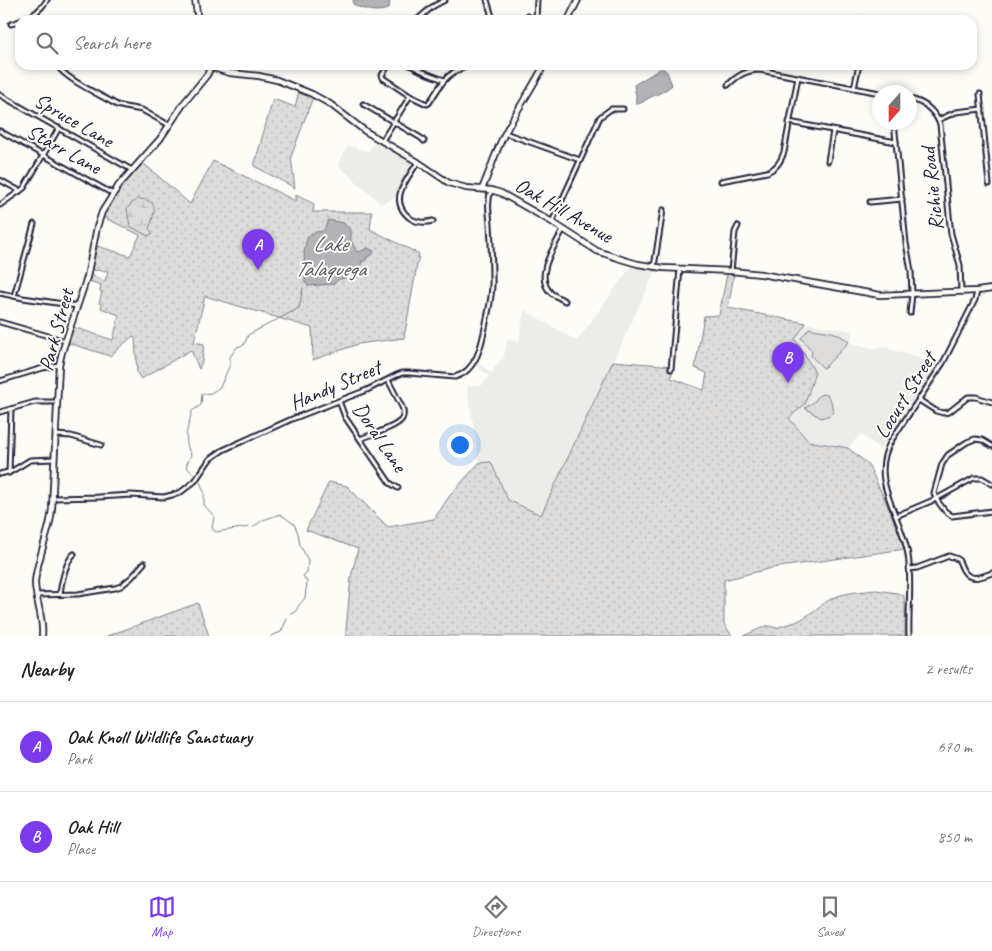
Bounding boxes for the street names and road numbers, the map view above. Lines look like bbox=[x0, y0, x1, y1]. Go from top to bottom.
street label: Spruce Lane bbox=[30, 87, 120, 154]
street label: Starr Lane bbox=[22, 118, 107, 180]
street label: Richie Road bbox=[914, 143, 949, 232]
street label: Oak Hill Avenue bbox=[511, 172, 619, 249]
street label: Park Street bbox=[33, 284, 80, 374]
street label: Locust Street bbox=[868, 345, 943, 443]
street label: Handy Street bbox=[286, 353, 387, 416]
street label: Doral Lane bbox=[347, 397, 414, 478]

